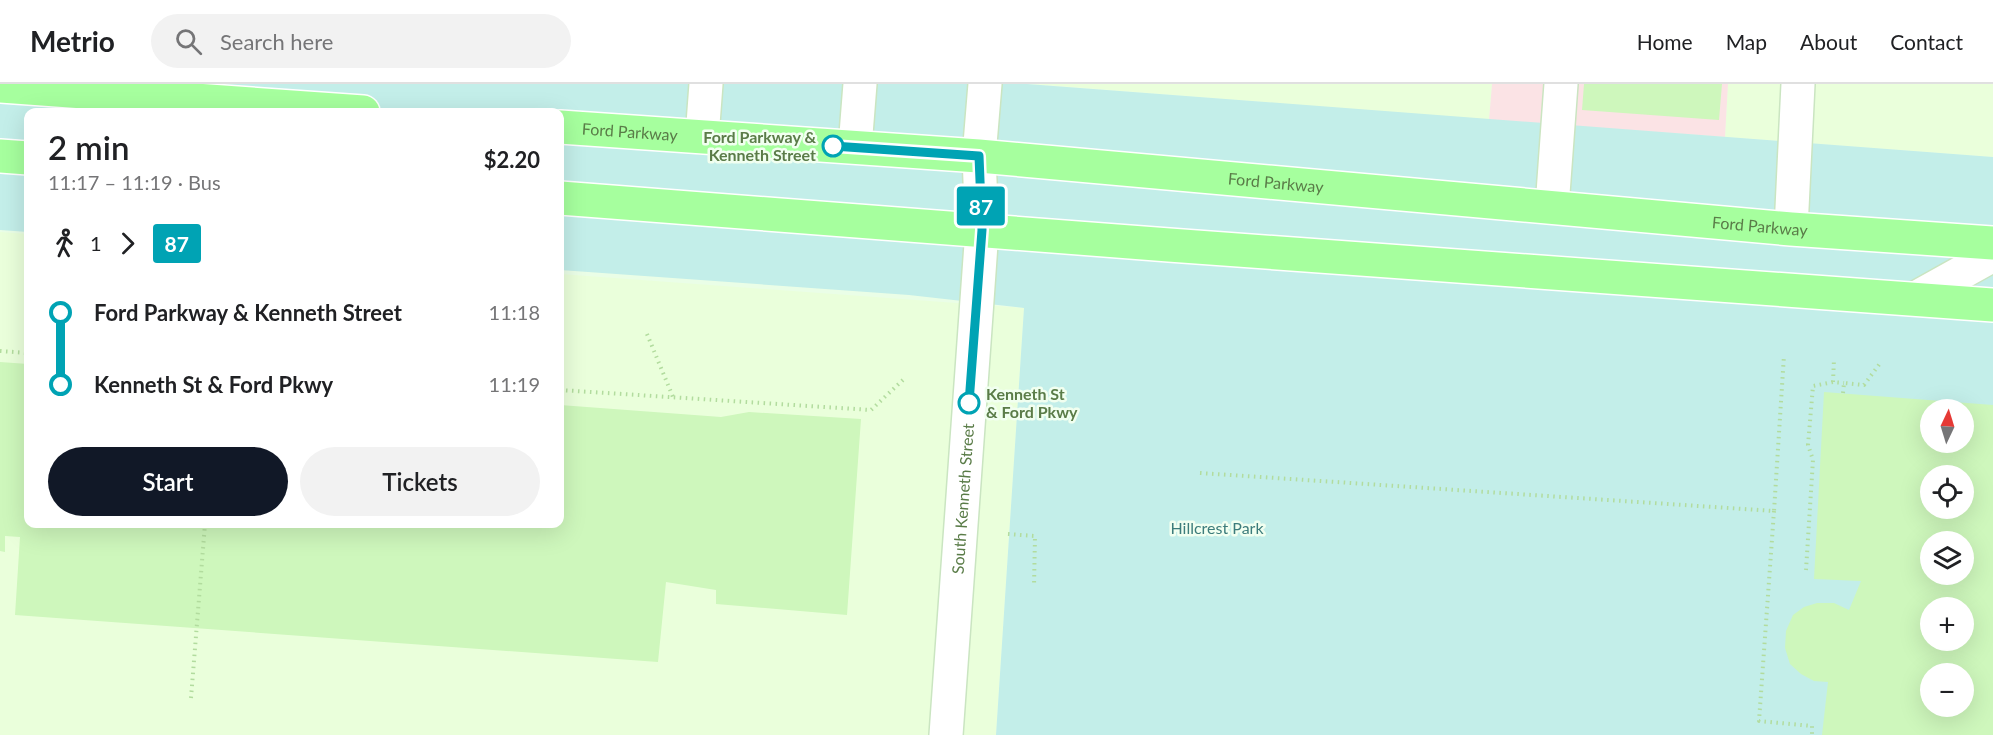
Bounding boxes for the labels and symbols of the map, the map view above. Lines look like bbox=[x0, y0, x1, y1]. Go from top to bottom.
street label: Ford Parkway bbox=[581, 119, 679, 144]
place label: Ford Parkway & Kenneth Street bbox=[703, 127, 816, 164]
marker: Ford Parkway & Kenneth Street bbox=[822, 135, 844, 157]
street label: Ford Parkway bbox=[1227, 168, 1325, 196]
line badge: 87 bbox=[954, 186, 1008, 226]
street label: Ford Parkway bbox=[1711, 212, 1809, 239]
place label: Kenneth St & Ford Pkwy bbox=[986, 384, 1078, 421]
marker: Kenneth St & Ford Pkwy bbox=[958, 392, 980, 414]
north arrow bbox=[1920, 399, 1974, 453]
street label: South Kenneth Street bbox=[948, 422, 977, 575]
park label: Hillcrest Park bbox=[1170, 518, 1264, 537]

